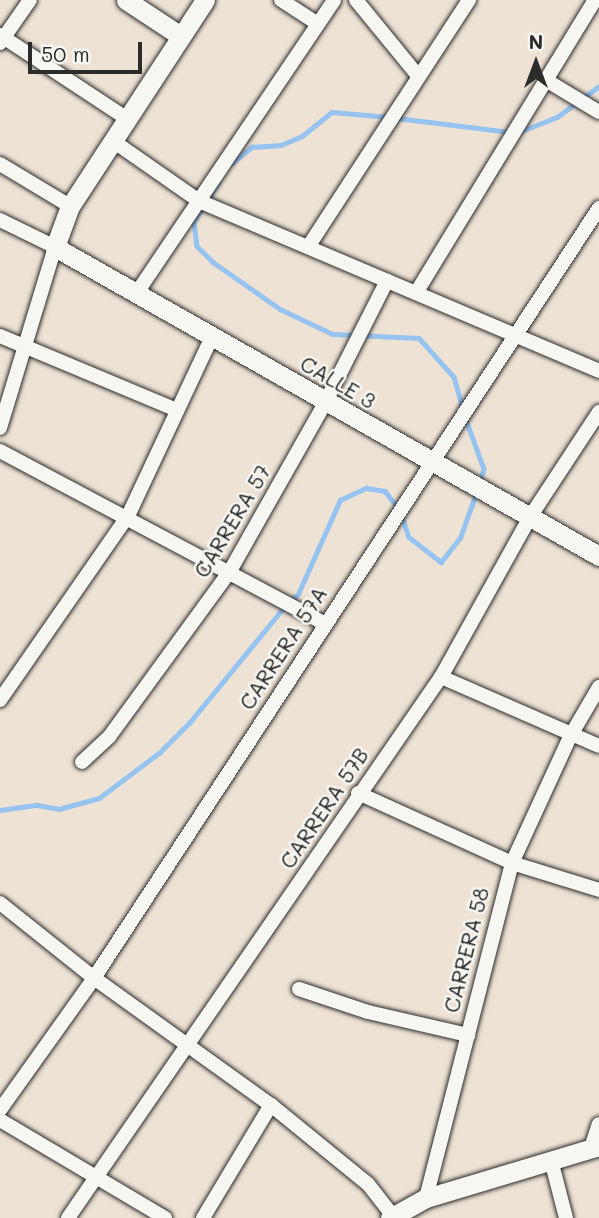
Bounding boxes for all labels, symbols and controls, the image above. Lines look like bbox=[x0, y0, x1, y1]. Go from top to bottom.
scale bar bbox=[32, 28, 145, 72]
north arrow bbox=[501, 28, 571, 98]
text: N bbox=[529, 29, 543, 54]
text: 50 m bbox=[41, 40, 90, 67]
street label: CALLE 3 bbox=[296, 350, 380, 414]
street label: CARRERA 57 bbox=[188, 460, 276, 582]
street label: CARRERA 57A bbox=[234, 582, 332, 714]
street label: CARRERA 57B bbox=[274, 743, 374, 873]
street label: CARRERA 58 bbox=[438, 885, 494, 1015]

